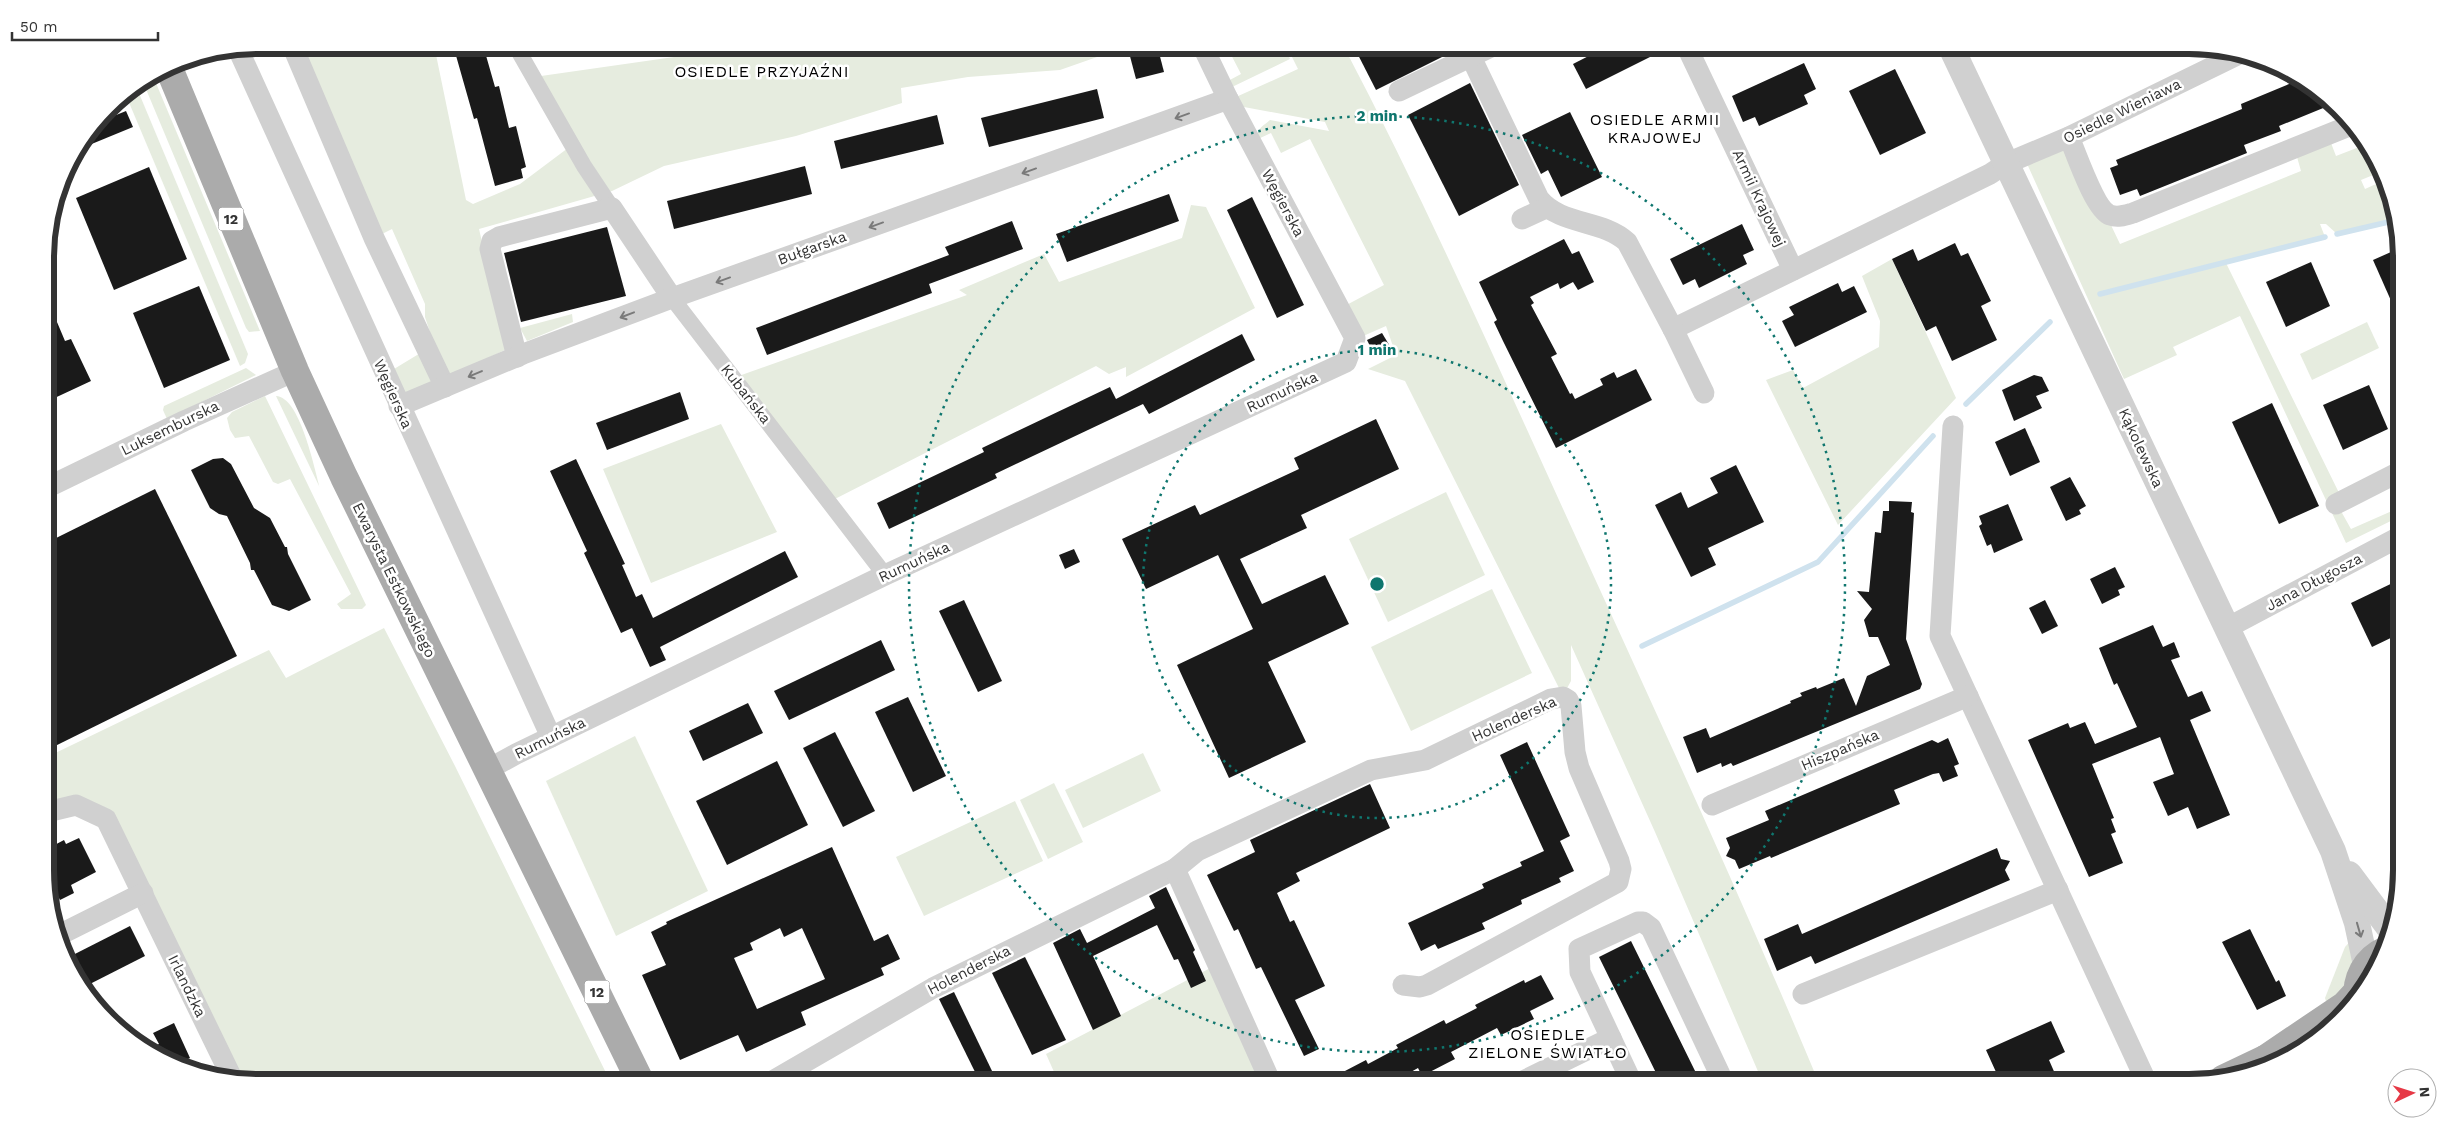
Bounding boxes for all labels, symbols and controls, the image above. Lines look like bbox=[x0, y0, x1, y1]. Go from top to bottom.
scale bar bbox=[12, 10, 159, 42]
text: 50 m bbox=[20, 18, 57, 36]
district label: OSIEDLE PRZYJAŹNI bbox=[674, 62, 850, 81]
street label: Osiedle Wieniawa bbox=[2060, 74, 2184, 147]
text: 2 min bbox=[1356, 107, 1398, 125]
district label: OSIEDLE ARMII KRAJOWEJ bbox=[1590, 110, 1720, 147]
one-way arrow bbox=[1175, 112, 1190, 121]
street label: Armii Krajowej bbox=[1729, 146, 1789, 250]
street label: Węgierska bbox=[1258, 166, 1308, 240]
one-way arrow bbox=[1022, 167, 1037, 176]
road number: 12 bbox=[218, 208, 244, 230]
one-way arrow bbox=[869, 221, 884, 230]
street label: Bułgarska bbox=[775, 227, 849, 269]
one-way arrow bbox=[716, 276, 731, 285]
one-way arrow bbox=[619, 311, 635, 320]
text: 1 min bbox=[1358, 341, 1396, 359]
street label: Węgierska bbox=[370, 357, 416, 432]
street label: Kubańska bbox=[717, 361, 775, 428]
street label: Rumuńska bbox=[1243, 367, 1321, 416]
one-way arrow bbox=[468, 370, 483, 380]
street label: Luksemburska bbox=[118, 396, 222, 459]
street label: Kąkolewska bbox=[2115, 405, 2167, 491]
street label: Ewarysta Estkowskiego bbox=[349, 500, 439, 660]
street label: Rumuńska bbox=[875, 537, 953, 586]
street label: Jana Długosza bbox=[2263, 549, 2366, 615]
centre of rings bbox=[1368, 575, 1386, 593]
street label: Holenderska bbox=[1469, 692, 1560, 746]
street label: Rumuńska bbox=[512, 713, 589, 763]
street label: Hiszpańska bbox=[1798, 725, 1882, 774]
one-way arrow bbox=[2355, 922, 2365, 938]
street label: Holenderska bbox=[924, 941, 1014, 999]
street label: Irlandzka bbox=[164, 952, 210, 1021]
road number: 12 bbox=[584, 980, 610, 1004]
district label: OSIEDLE ZIELONE ŚWIATŁO bbox=[1468, 1025, 1628, 1062]
north arrow bbox=[2387, 1068, 2437, 1118]
text: N bbox=[2417, 1086, 2433, 1098]

